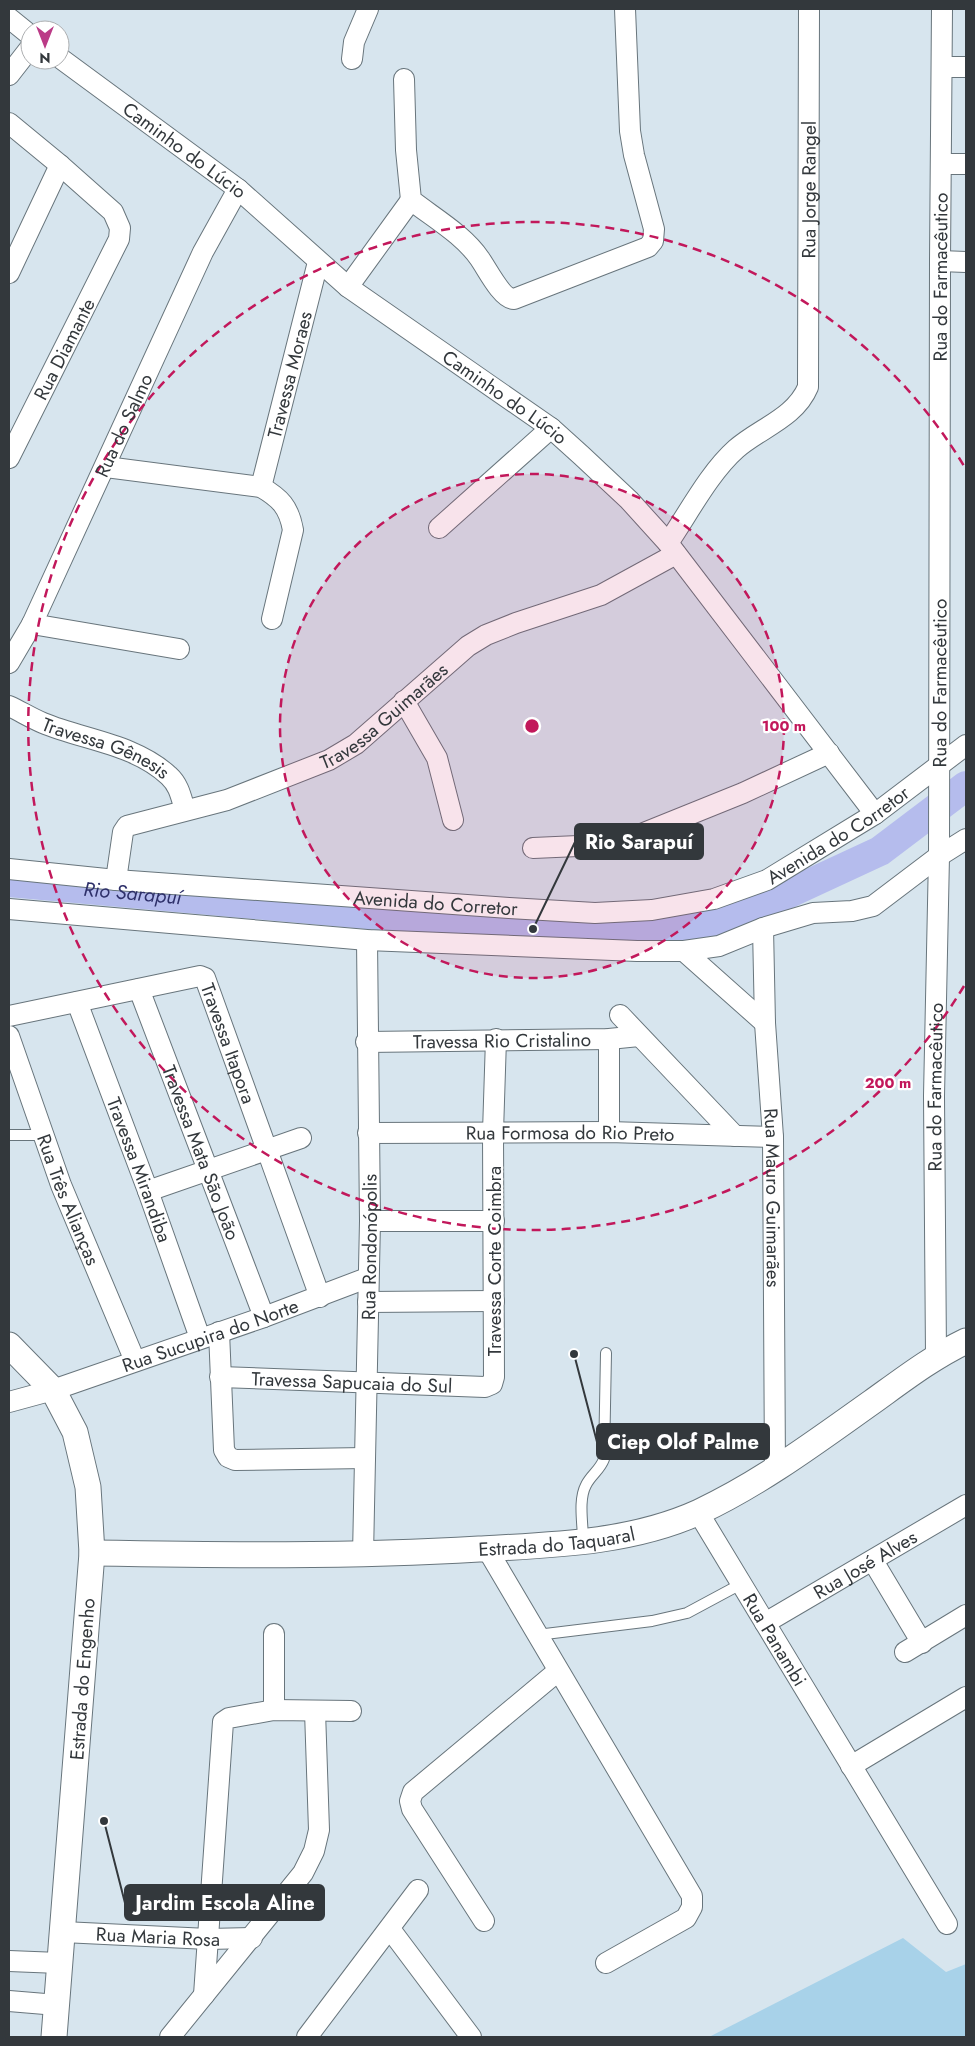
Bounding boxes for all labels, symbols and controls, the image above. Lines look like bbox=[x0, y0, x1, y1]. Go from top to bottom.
north arrow bbox=[20, 20, 70, 70]
text: N bbox=[39, 48, 51, 68]
street label: Caminho do Lúcio bbox=[117, 96, 253, 205]
street label: Rua Jorge Rangel bbox=[795, 121, 823, 259]
street label: Rua do Farmacêutico bbox=[927, 193, 955, 361]
street label: Rua Diamante bbox=[27, 294, 102, 405]
street label: Travessa Moraes bbox=[261, 308, 319, 441]
street label: Caminho do Lúcio bbox=[437, 343, 573, 451]
street label: Rua do Salmo bbox=[88, 369, 159, 482]
street label: Rua do Farmacêutico bbox=[926, 599, 953, 767]
street label: Travessa Guimarães bbox=[316, 656, 454, 776]
street label: Travessa Gênesis bbox=[38, 711, 176, 785]
text: 100 m bbox=[762, 715, 806, 737]
centre of rings bbox=[523, 717, 541, 735]
street label: Avenida do Corretor bbox=[762, 779, 915, 891]
callout: Rio Sarapuí bbox=[575, 824, 703, 859]
text: Rio Sarapuí bbox=[585, 828, 694, 857]
water label: Rio Sarapuí bbox=[82, 875, 186, 913]
street label: Avenida do Corretor bbox=[353, 884, 519, 923]
street label: Travessa Itapora bbox=[194, 980, 262, 1107]
street label: Rua do Farmacêutico bbox=[921, 1002, 950, 1172]
street label: Travessa Rio Cristalino bbox=[413, 1026, 591, 1055]
street label: Travessa Mata São João bbox=[155, 1061, 246, 1244]
text: 200 m bbox=[865, 1072, 911, 1094]
street label: Travessa Mirandiba bbox=[100, 1093, 178, 1246]
street label: Rua Mauro Guimarães bbox=[757, 1107, 787, 1288]
street label: Rua Formosa do Rio Preto bbox=[466, 1119, 675, 1148]
street label: Rua Três Alianças bbox=[30, 1130, 106, 1270]
street label: Travessa Corte Coimbra bbox=[481, 1166, 508, 1356]
street label: Rua Rondonópolis bbox=[355, 1173, 384, 1320]
street label: Rua Sucupira do Norte bbox=[119, 1292, 302, 1379]
street label: Travessa Sapucaia do Sul bbox=[251, 1365, 453, 1400]
callout: Ciep Olof Palme bbox=[597, 1424, 769, 1459]
text: Ciep Olof Palme bbox=[607, 1428, 759, 1457]
street label: Estrada do Taquaral bbox=[478, 1520, 637, 1563]
street label: Rua José Alves bbox=[808, 1524, 922, 1606]
street label: Rua Panambi bbox=[736, 1588, 813, 1691]
street label: Estrada do Engenho bbox=[63, 1597, 102, 1761]
callout: Jardim Escola Aline bbox=[125, 1885, 324, 1920]
text: Jardim Escola Aline bbox=[131, 1889, 315, 1918]
street label: Rua Maria Rosa bbox=[95, 1921, 220, 1953]

